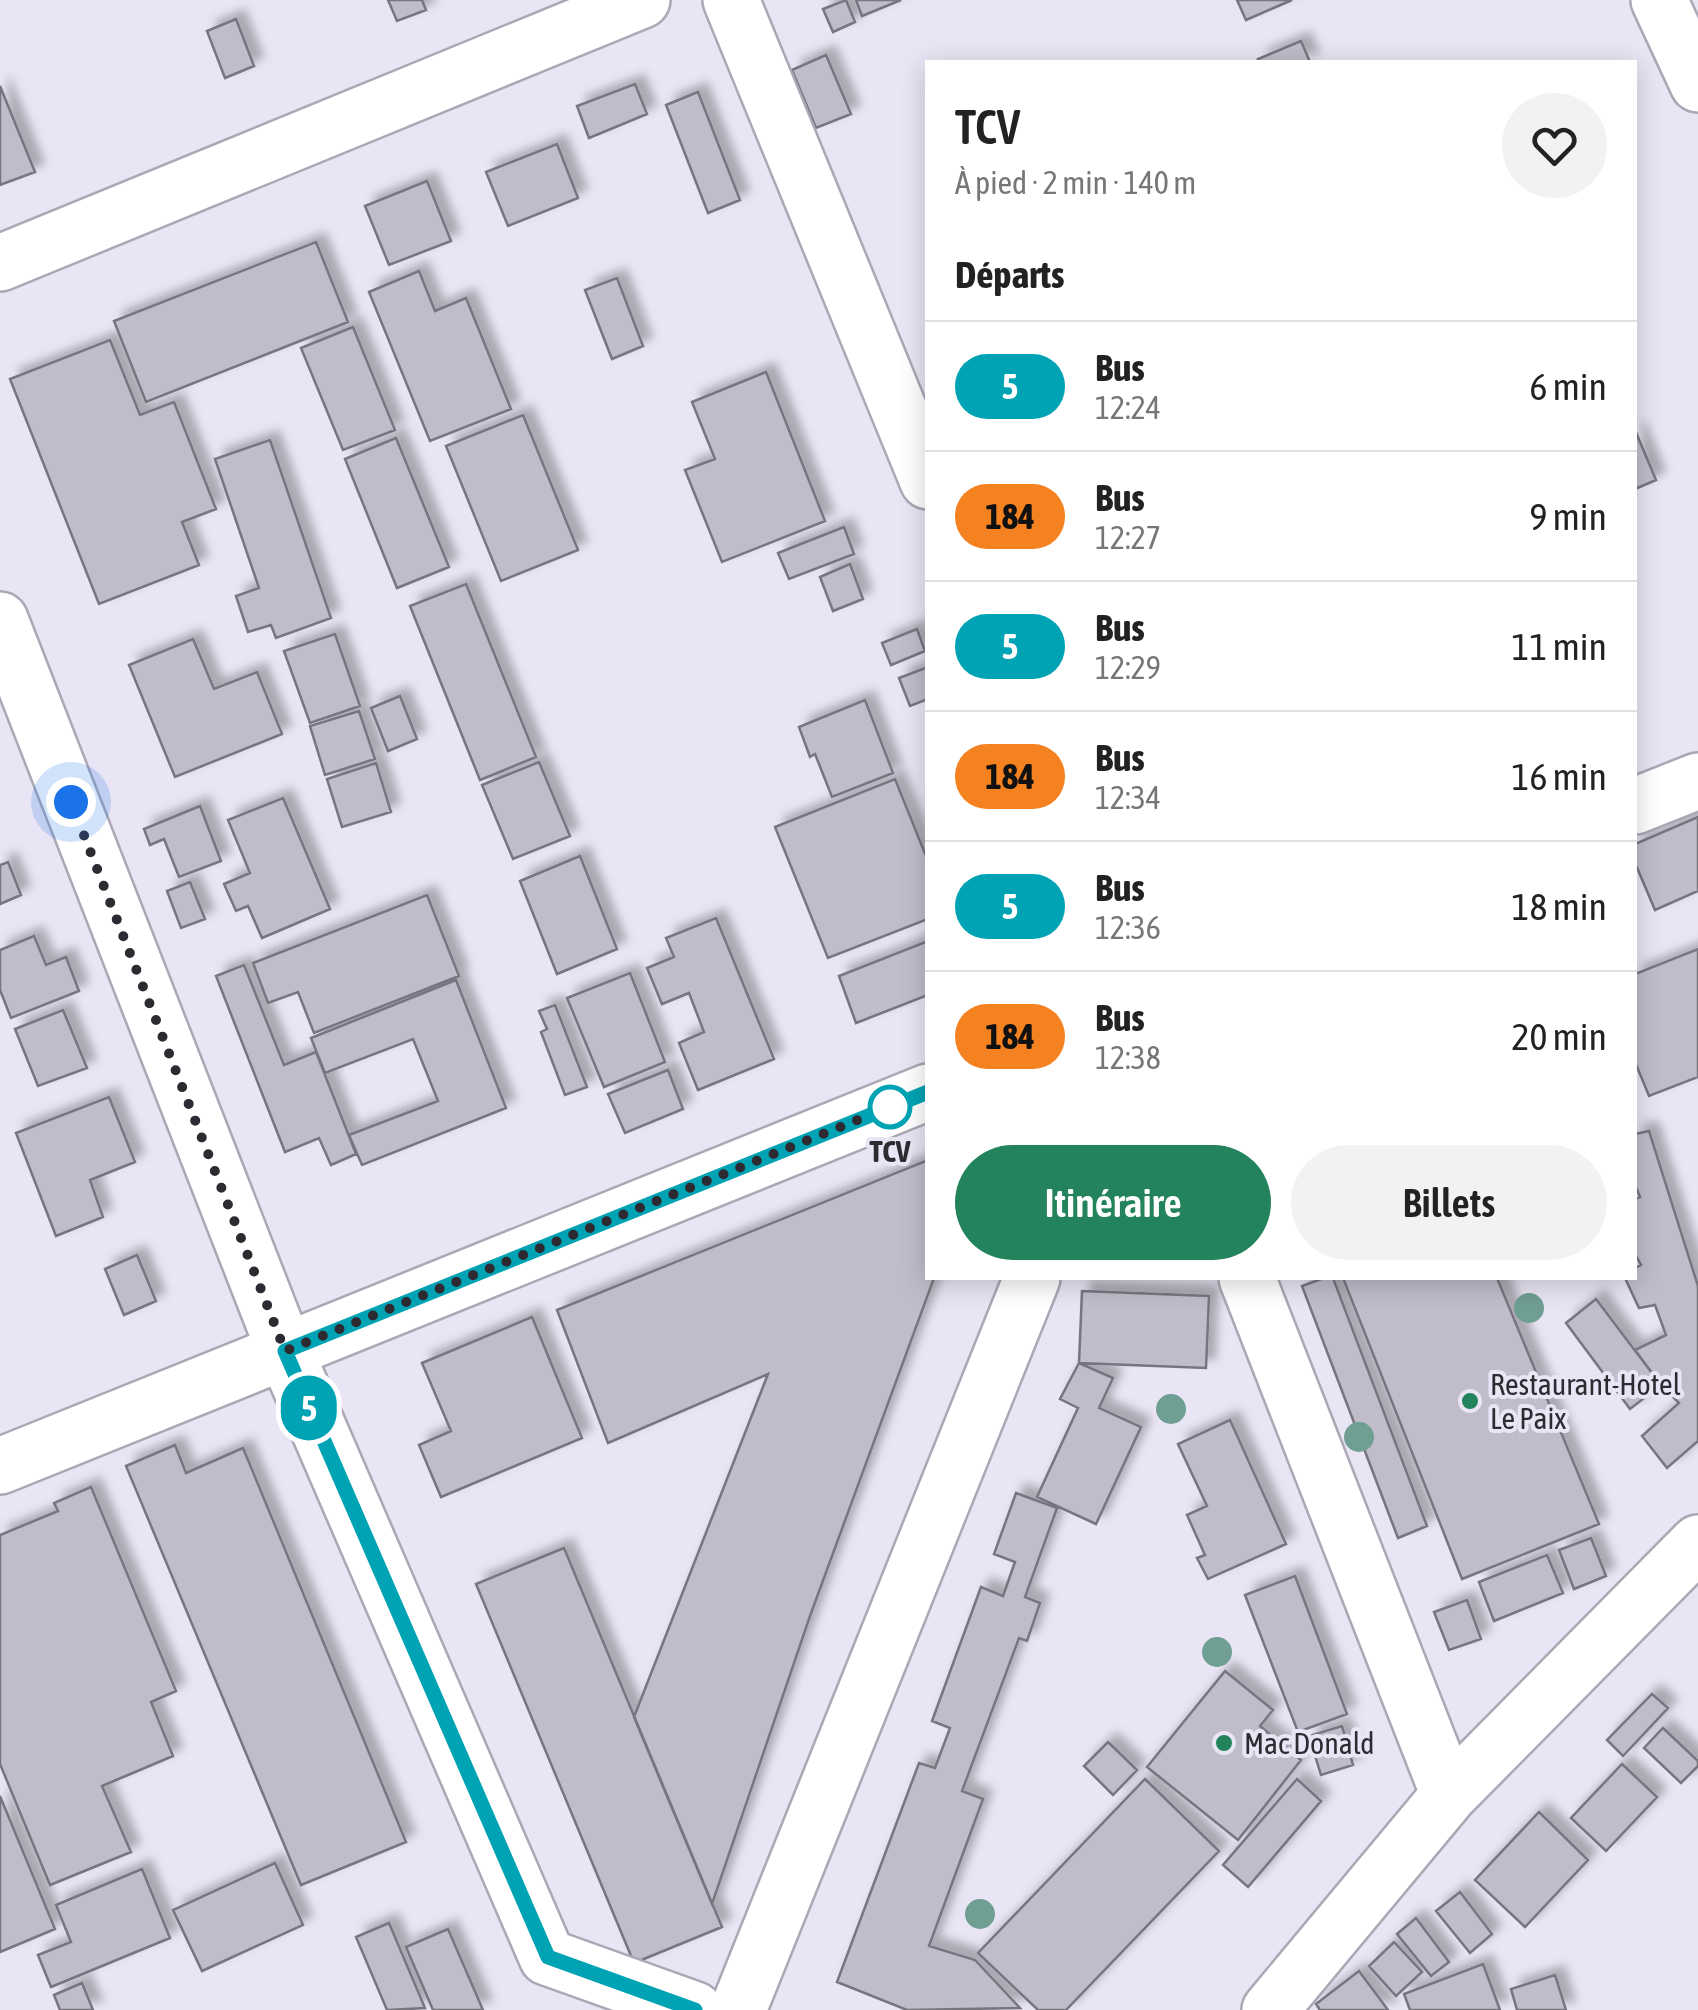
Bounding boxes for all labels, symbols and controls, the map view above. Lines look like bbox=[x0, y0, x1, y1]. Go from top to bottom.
button: heart bbox=[1502, 93, 1607, 198]
text: TCV bbox=[955, 99, 1020, 154]
text: À pied · 2 min · 140 m bbox=[955, 164, 1196, 201]
text: Départs bbox=[955, 253, 1064, 296]
text: Bus bbox=[1095, 346, 1145, 389]
text: 6 min bbox=[1529, 365, 1607, 408]
text: 5 bbox=[1002, 366, 1018, 406]
text: 12:24 bbox=[1095, 389, 1161, 426]
text: Bus bbox=[1095, 476, 1145, 519]
text: 9 min bbox=[1529, 495, 1607, 538]
text: 184 bbox=[985, 496, 1035, 536]
text: 12:27 bbox=[1095, 519, 1161, 556]
text: Bus bbox=[1095, 606, 1145, 649]
text: 11 min bbox=[1512, 625, 1607, 668]
text: 5 bbox=[1002, 626, 1018, 666]
text: 12:29 bbox=[1095, 649, 1161, 686]
text: Bus bbox=[1095, 736, 1145, 779]
text: 16 min bbox=[1512, 755, 1607, 798]
text: 184 bbox=[985, 756, 1035, 796]
your location bbox=[46, 777, 96, 827]
text: 12:34 bbox=[1095, 779, 1161, 816]
text: Bus bbox=[1095, 866, 1145, 909]
text: 18 min bbox=[1512, 885, 1607, 928]
text: 5 bbox=[1002, 886, 1018, 926]
text: 12:36 bbox=[1095, 909, 1161, 946]
text: Bus bbox=[1095, 996, 1145, 1039]
text: 20 min bbox=[1512, 1015, 1607, 1058]
text: 184 bbox=[985, 1016, 1035, 1056]
text: 12:38 bbox=[1095, 1039, 1161, 1076]
marker: TCV bbox=[869, 1086, 911, 1128]
place label: TCV bbox=[870, 1134, 911, 1168]
button: Itinéraire bbox=[955, 1145, 1271, 1260]
button: Billets bbox=[1291, 1145, 1607, 1260]
place label: Restaurant-Hotel Le Paix bbox=[1490, 1367, 1681, 1435]
line badge: 5 bbox=[276, 1376, 342, 1440]
text: 5 bbox=[301, 1388, 317, 1428]
marker: Restaurant-Hotel Le Paix bbox=[1459, 1390, 1481, 1412]
place label: Mac Donald bbox=[1244, 1726, 1375, 1760]
marker: Mac Donald bbox=[1213, 1732, 1235, 1754]

